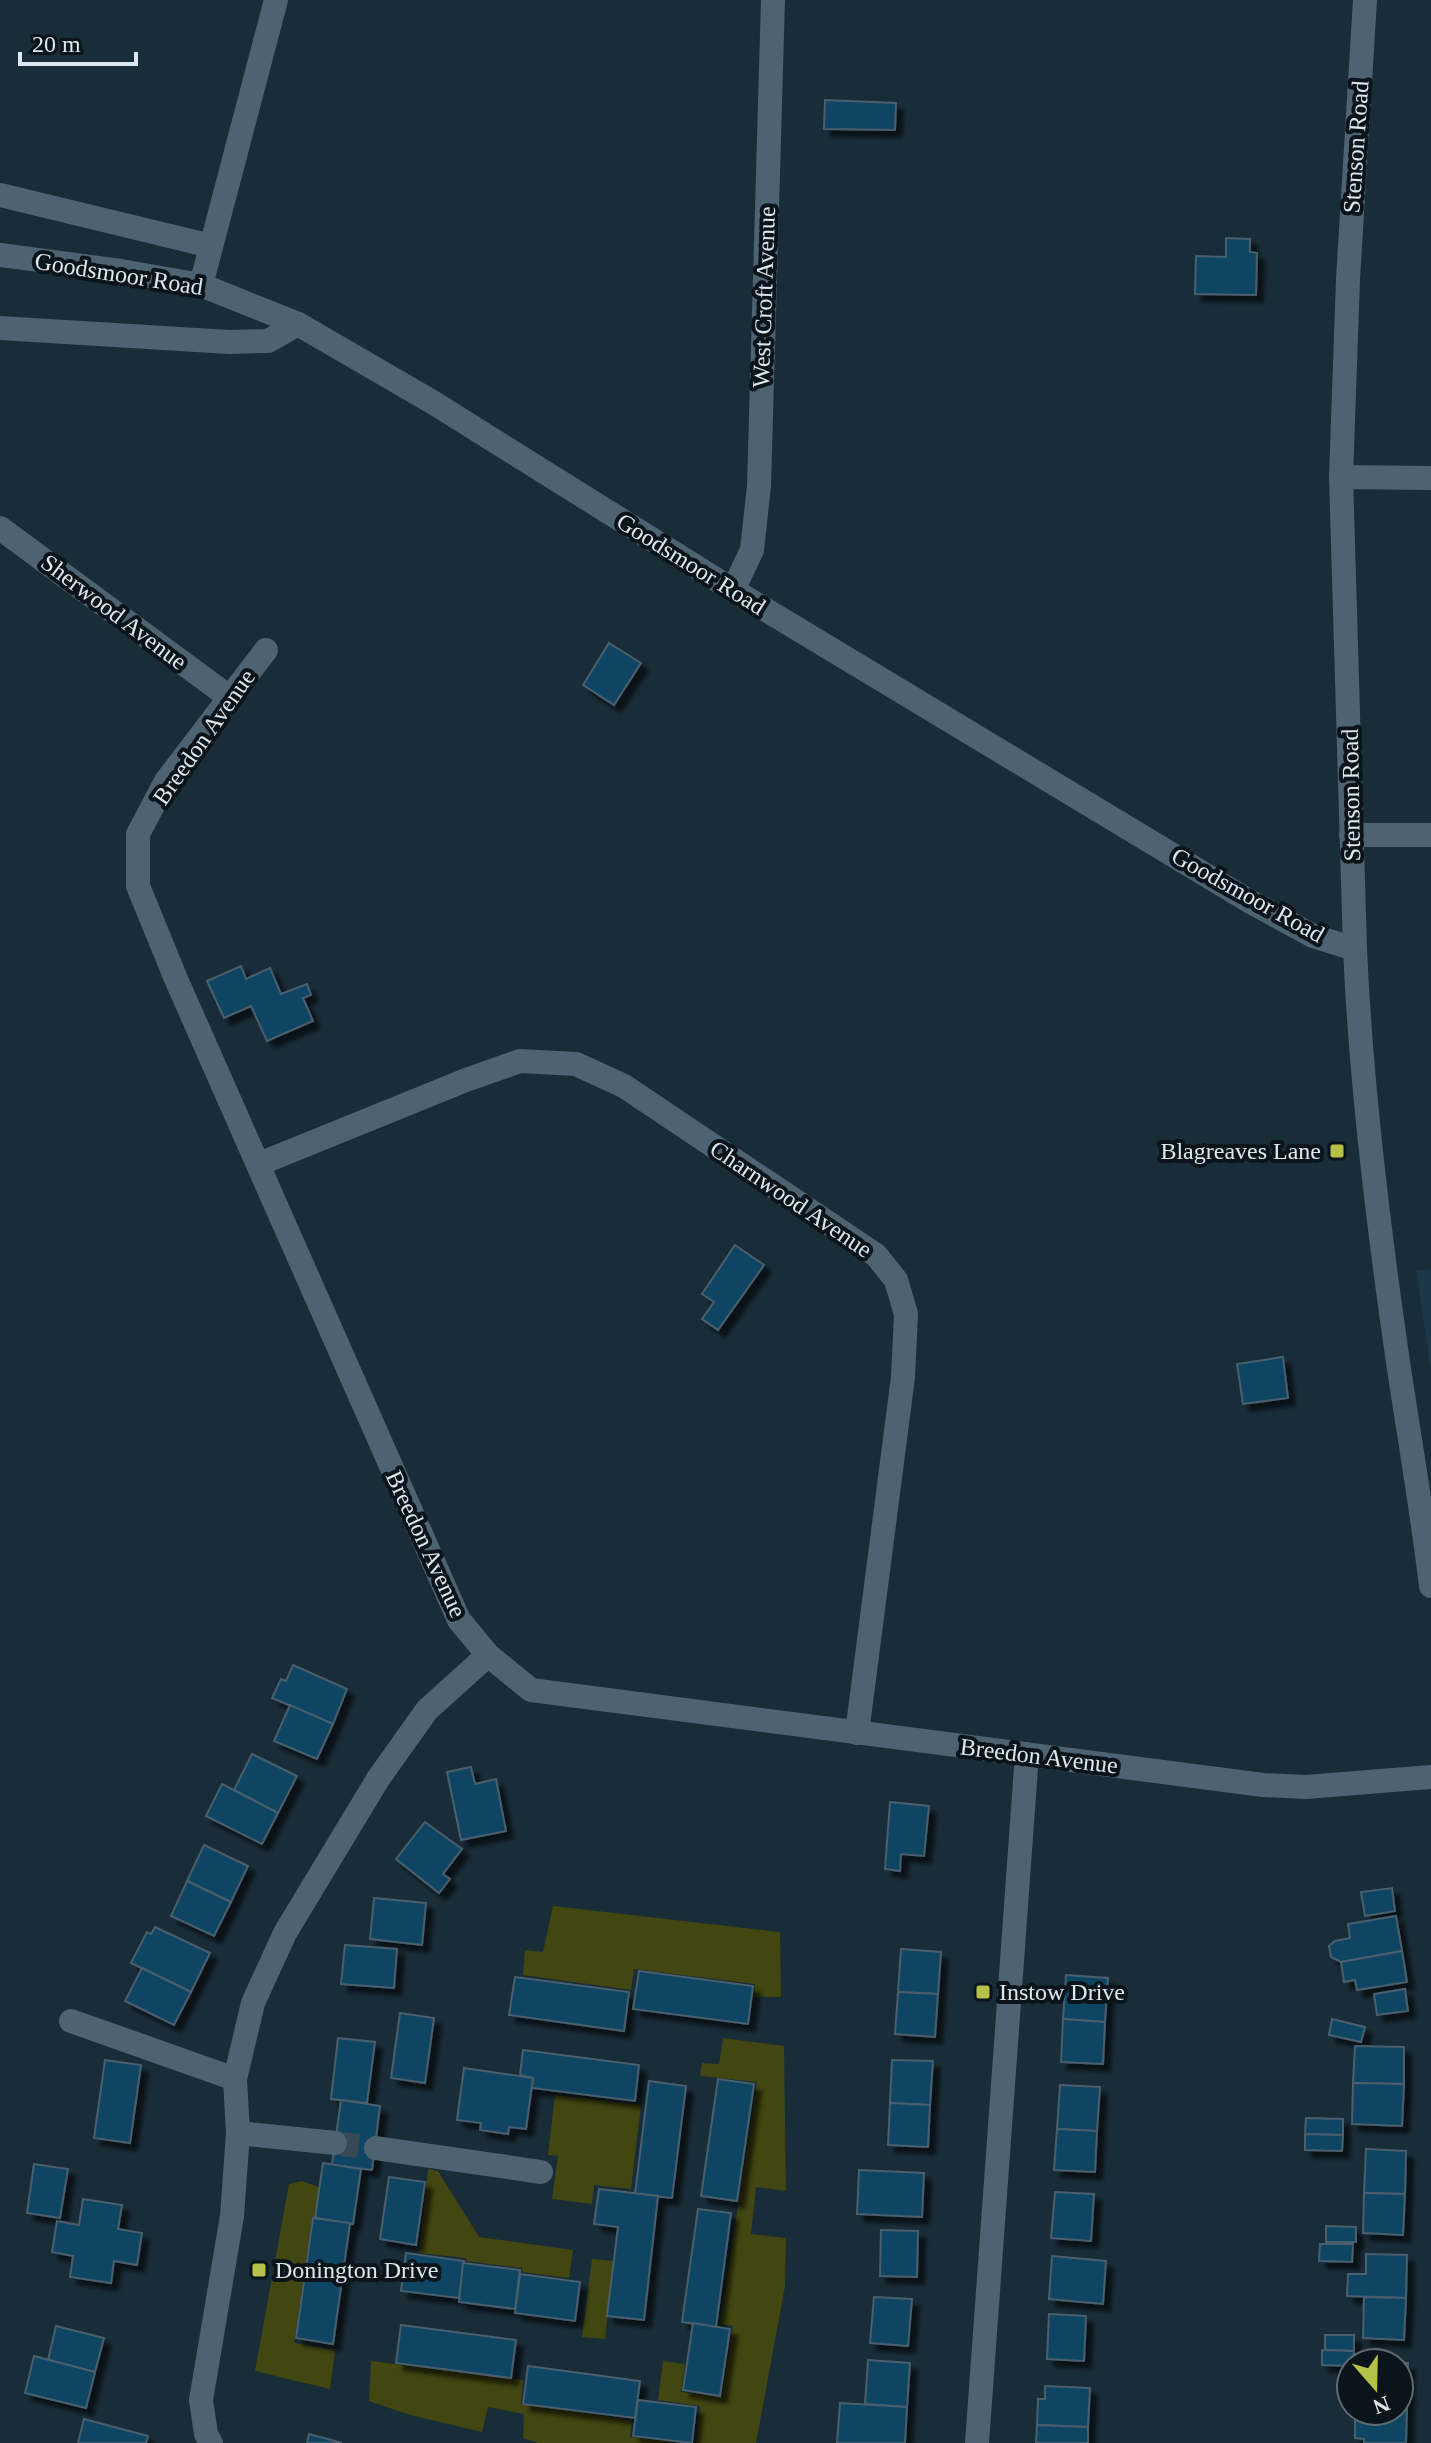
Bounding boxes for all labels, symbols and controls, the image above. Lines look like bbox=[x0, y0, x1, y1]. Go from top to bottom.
scale bar bbox=[20, 16, 136, 66]
text: 20 m bbox=[32, 31, 81, 57]
street label: Stenson Road bbox=[1338, 80, 1374, 214]
street label: West Croft Avenue bbox=[748, 206, 780, 388]
street label: Goodsmoor Road bbox=[33, 248, 205, 300]
street label: Goodsmoor Road bbox=[612, 508, 770, 620]
street label: Sherwood Avenue bbox=[36, 549, 192, 675]
street label: Breedon Avenue bbox=[148, 664, 260, 810]
street label: Stenson Road bbox=[1337, 728, 1365, 862]
street label: Goodsmoor Road bbox=[1167, 842, 1329, 948]
street label: Charnwood Avenue bbox=[705, 1135, 877, 1263]
place label: Blagreaves Lane bbox=[1160, 1138, 1321, 1164]
marker: Blagreaves Lane bbox=[1328, 1142, 1346, 1160]
street label: Breedon Avenue bbox=[381, 1467, 471, 1621]
street label: Breedon Avenue bbox=[959, 1733, 1119, 1779]
place label: Instow Drive bbox=[999, 1979, 1125, 2005]
marker: Instow Drive bbox=[974, 1983, 992, 2001]
place label: Donington Drive bbox=[275, 2257, 438, 2283]
marker: Donington Drive bbox=[250, 2261, 268, 2279]
north arrow bbox=[1335, 2347, 1415, 2427]
text: N bbox=[1370, 2391, 1393, 2420]

